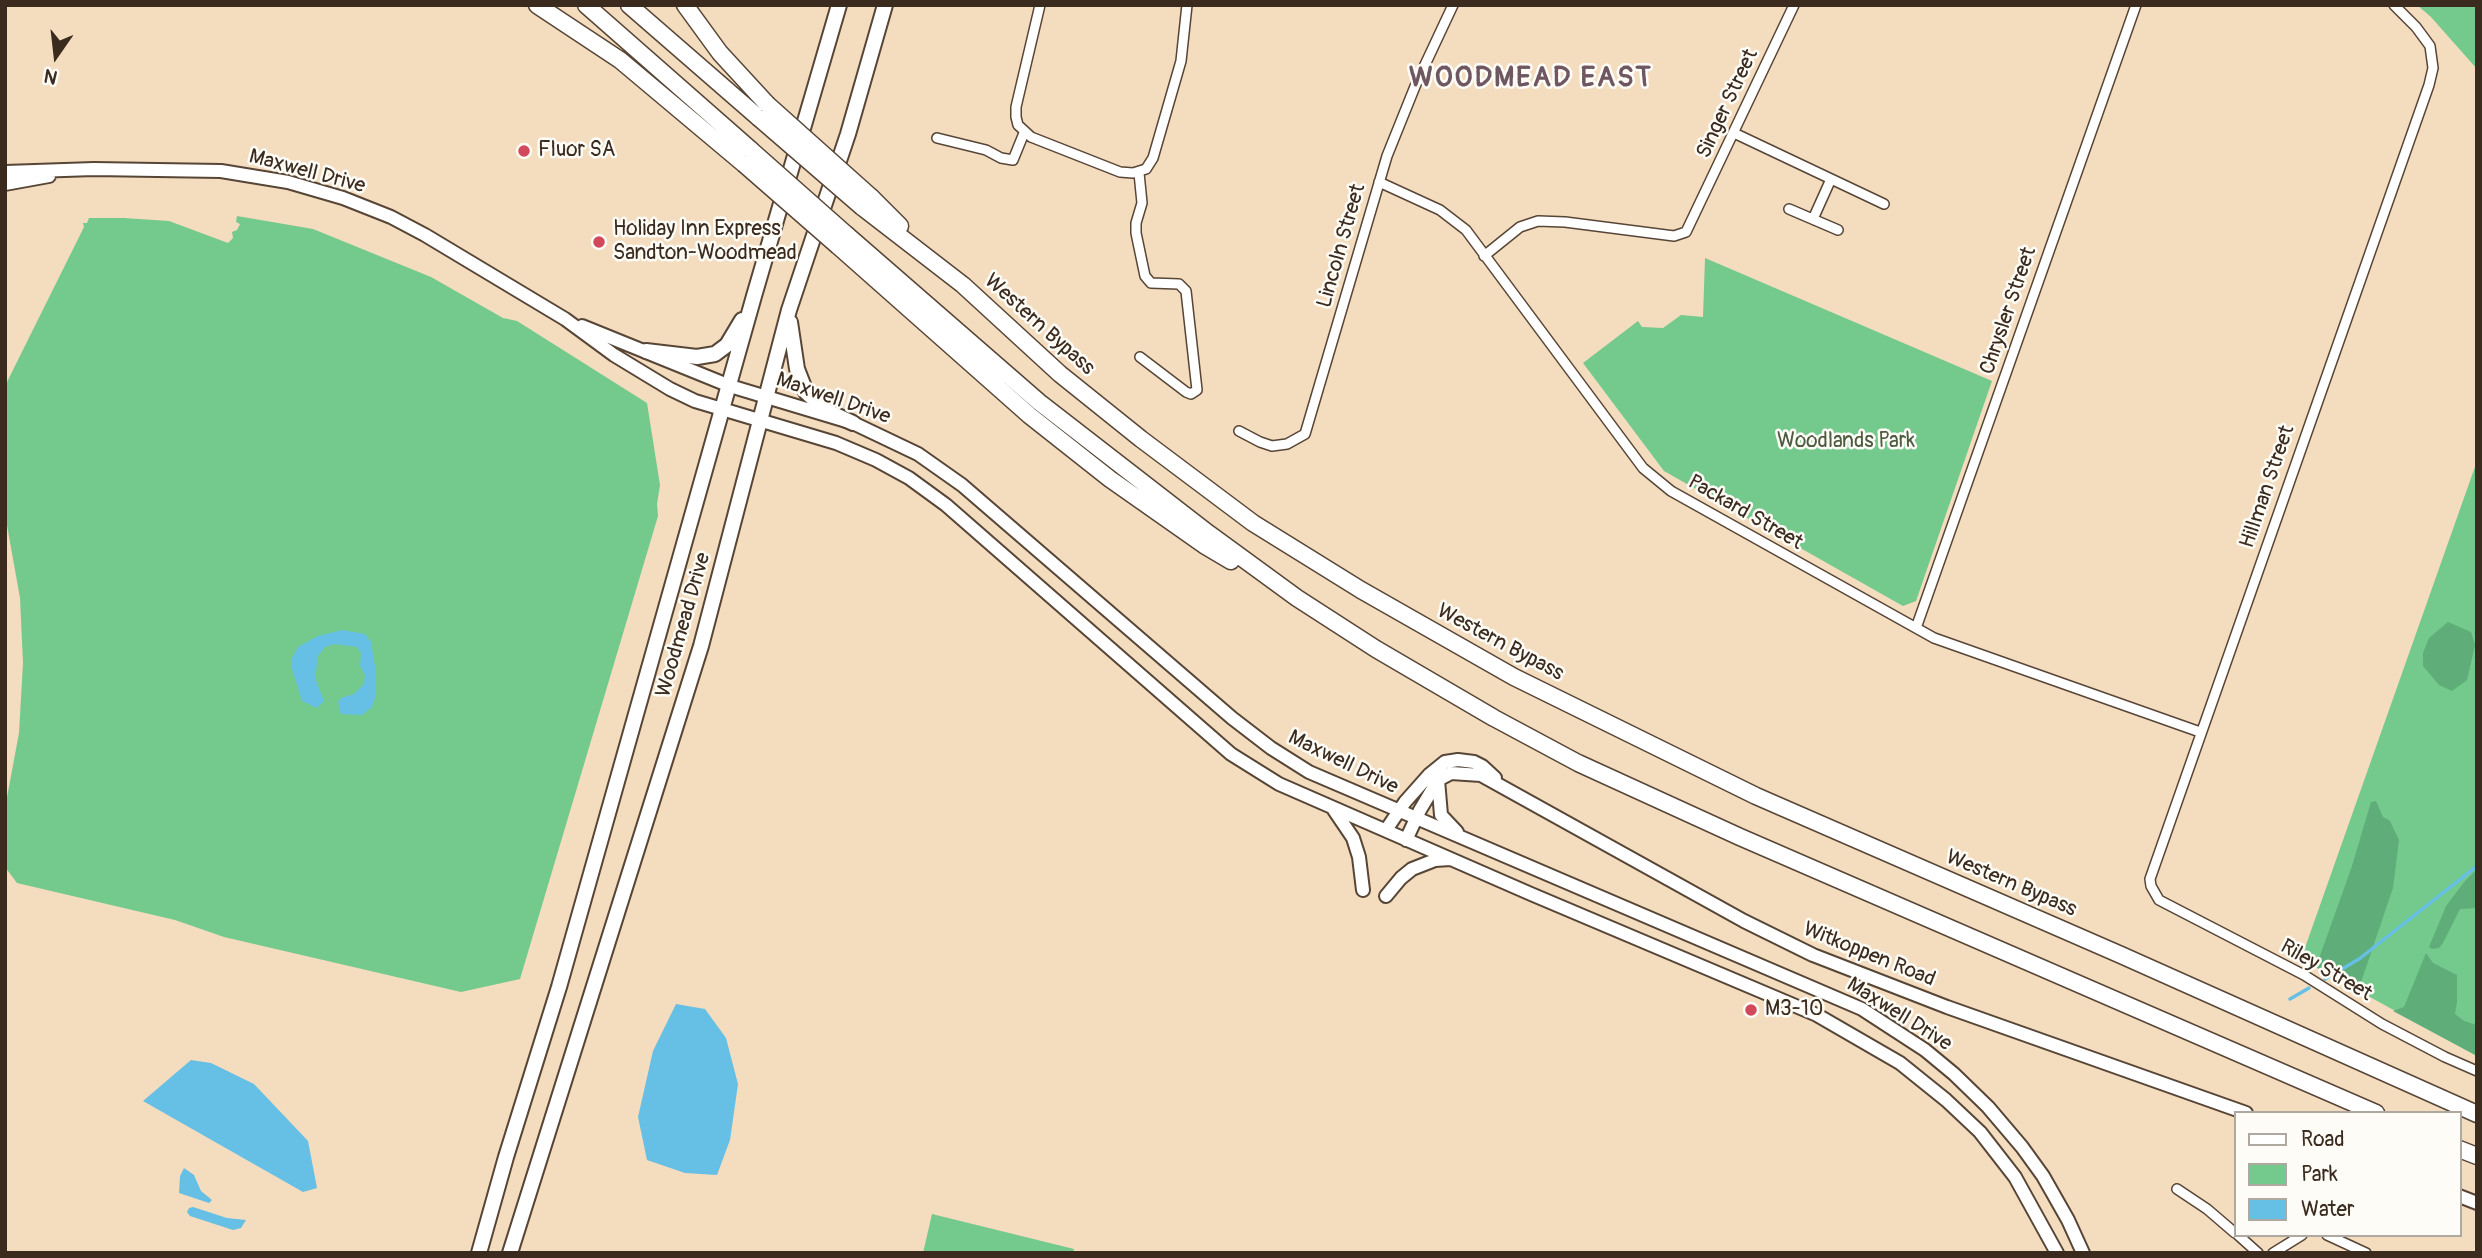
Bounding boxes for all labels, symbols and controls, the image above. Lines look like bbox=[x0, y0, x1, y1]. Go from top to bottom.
north arrow bbox=[21, 21, 91, 91]
street label: Singer Street bbox=[1692, 45, 1764, 163]
district label: WOODMEAD EAST bbox=[1411, 62, 1651, 96]
text: N bbox=[42, 63, 60, 90]
place label: Fluor SA bbox=[538, 138, 615, 164]
marker: Fluor SA bbox=[516, 143, 532, 159]
street label: Maxwell Drive bbox=[246, 144, 368, 200]
street label: Lincoln Street bbox=[1312, 181, 1372, 311]
place label: Holiday Inn Express Sandton-Woodmead bbox=[613, 217, 797, 267]
marker: Holiday Inn Express Sandton-Woodmead bbox=[591, 234, 607, 250]
street label: Chrysler Street bbox=[1975, 244, 2043, 378]
street label: Western Bypass bbox=[979, 269, 1099, 381]
street label: Maxwell Drive bbox=[772, 368, 894, 430]
street label: Hillman Street bbox=[2235, 422, 2301, 552]
park label: Woodlands Park bbox=[1777, 429, 1915, 455]
street label: Packard Street bbox=[1683, 470, 1807, 556]
street label: Woodmead Drive bbox=[651, 550, 717, 700]
street label: Western Bypass bbox=[1432, 599, 1568, 687]
street label: Maxwell Drive bbox=[1284, 726, 1402, 800]
street label: Western Bypass bbox=[1942, 845, 2080, 923]
street label: Witkoppen Road bbox=[1799, 917, 1939, 993]
street label: Riley Street bbox=[2276, 935, 2376, 1007]
street label: Maxwell Drive bbox=[1842, 973, 1956, 1057]
place label: M3-10 bbox=[1765, 997, 1823, 1023]
marker: M3-10 bbox=[1743, 1002, 1759, 1018]
legend bbox=[2234, 1111, 2461, 1237]
text: Road bbox=[2301, 1126, 2345, 1153]
text: Park bbox=[2301, 1161, 2338, 1188]
text: Water bbox=[2301, 1196, 2354, 1223]

